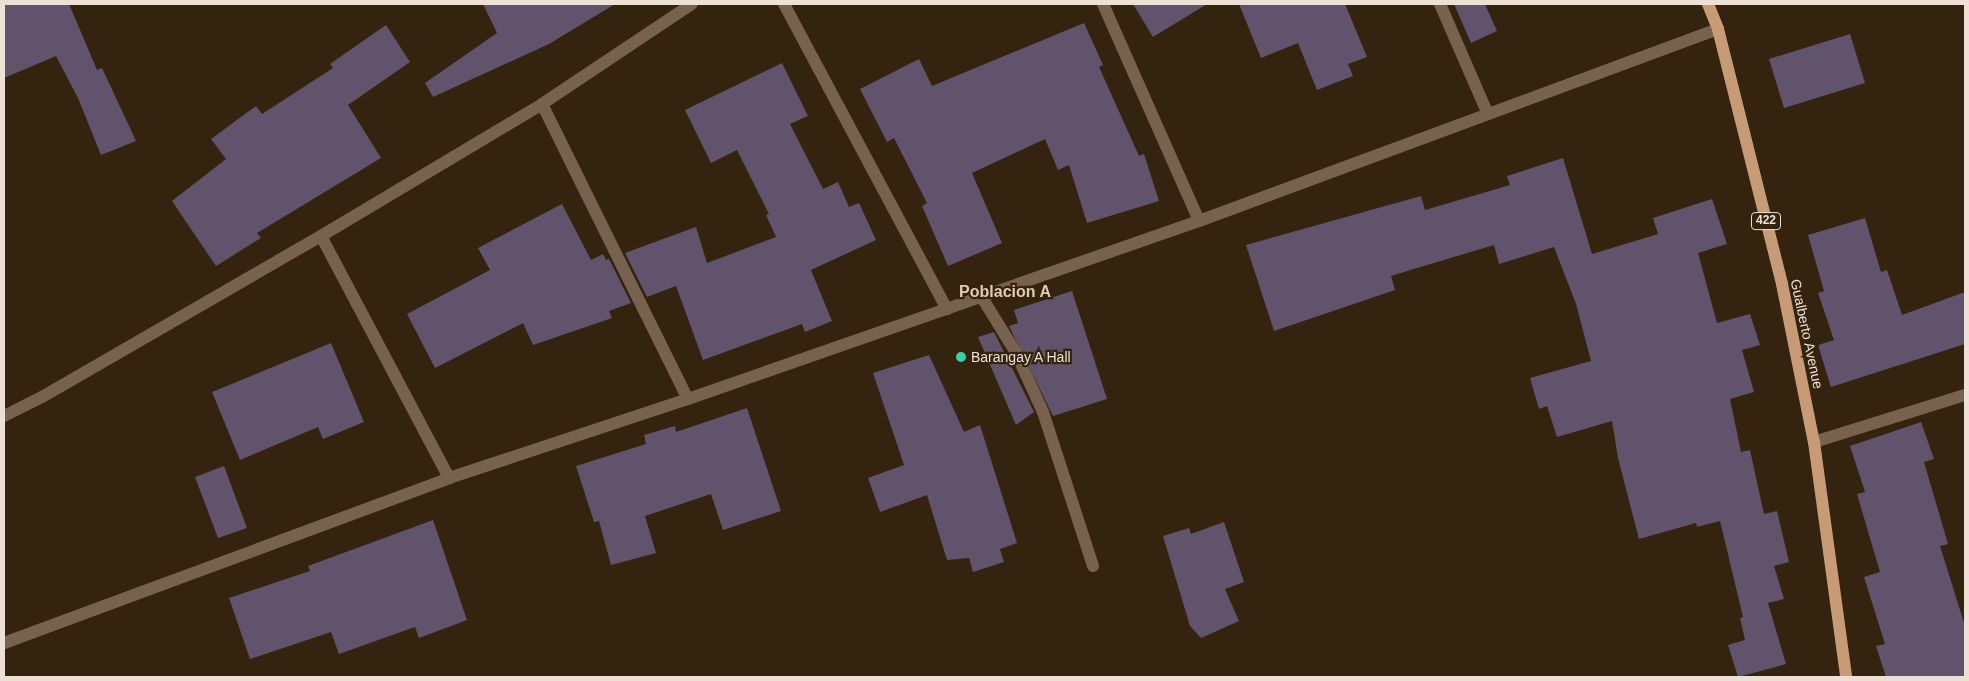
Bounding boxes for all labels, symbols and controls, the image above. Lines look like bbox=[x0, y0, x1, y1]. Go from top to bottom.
road number: 422 bbox=[1750, 212, 1782, 230]
street label: Gualberto Avenue bbox=[1787, 277, 1827, 391]
district label: Poblacion A bbox=[959, 282, 1051, 302]
place label: Barangay A Hall bbox=[971, 349, 1072, 365]
marker: Barangay A Hall bbox=[955, 351, 967, 363]

